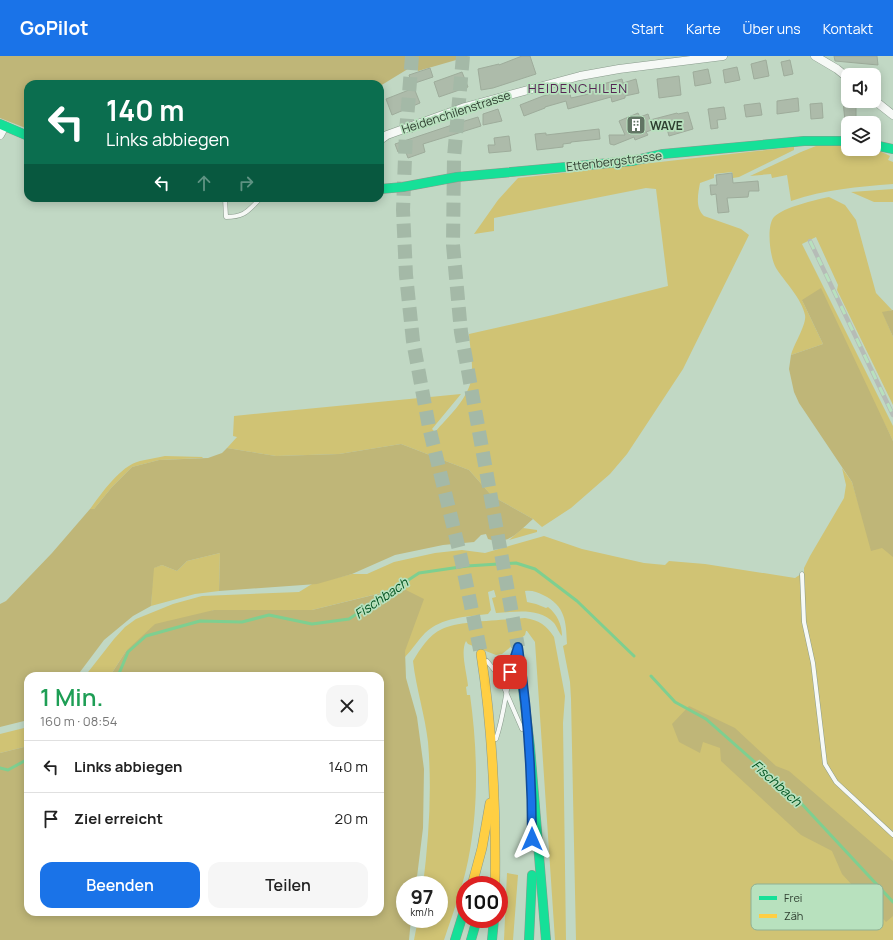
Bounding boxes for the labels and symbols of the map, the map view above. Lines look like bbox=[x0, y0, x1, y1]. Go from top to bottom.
district label: HEIDENCHILEN bbox=[528, 79, 628, 97]
street label: Heidenchilenstrasse bbox=[399, 86, 513, 138]
building icon: WAVE bbox=[625, 114, 647, 136]
place label: WAVE bbox=[650, 117, 683, 134]
street label: Ettenbergstrasse bbox=[565, 147, 663, 175]
water label: Fischbach bbox=[351, 573, 412, 623]
pin bbox=[493, 655, 527, 689]
water label: Fischbach bbox=[748, 756, 807, 811]
position arrow bbox=[511, 818, 553, 860]
speed limit sign: 100 bbox=[456, 876, 508, 928]
legend bbox=[751, 884, 883, 930]
text: Frei bbox=[784, 890, 802, 905]
text: Zäh bbox=[784, 908, 803, 923]

